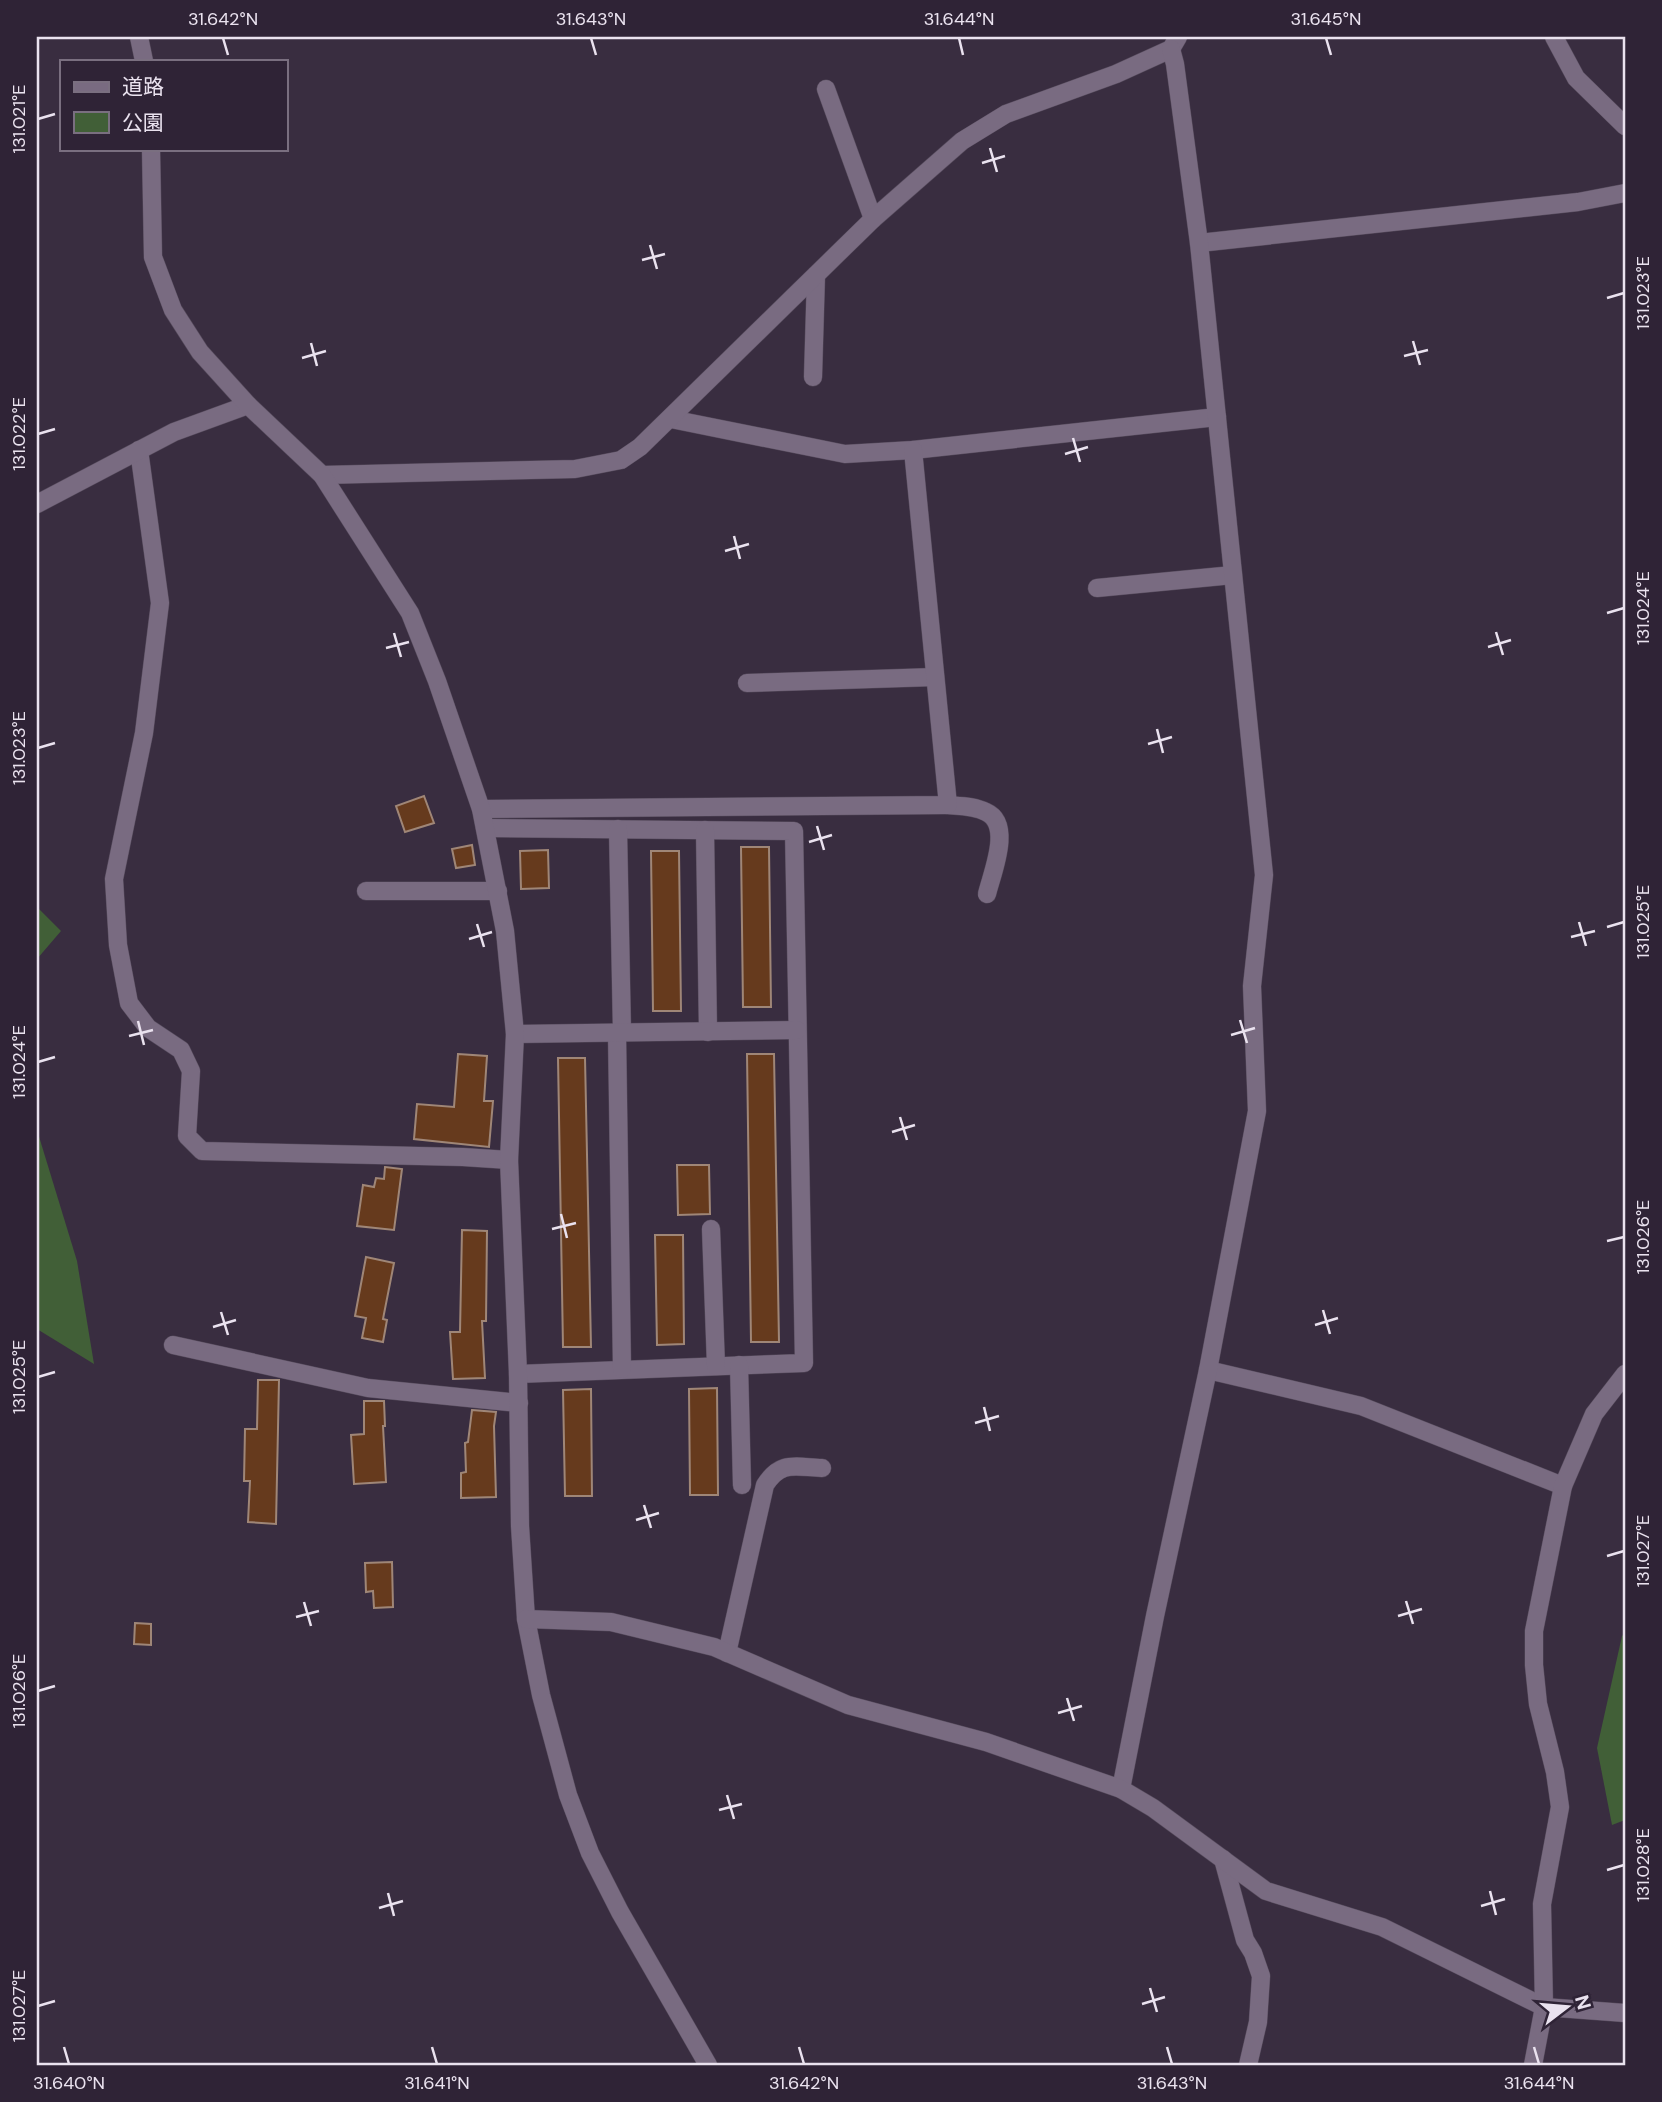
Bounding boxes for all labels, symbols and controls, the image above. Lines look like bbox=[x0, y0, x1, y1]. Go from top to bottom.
text: 31.642°N bbox=[188, 7, 258, 31]
text: 31.643°N bbox=[556, 7, 626, 31]
text: 31.644°N bbox=[924, 7, 994, 31]
text: 31.645°N bbox=[1291, 7, 1361, 31]
legend bbox=[60, 60, 287, 150]
text: 道路 bbox=[122, 73, 164, 101]
text: 131.021°E bbox=[7, 85, 31, 153]
text: 公園 bbox=[122, 109, 164, 137]
text: 131.023°E bbox=[1631, 256, 1655, 330]
text: 131.022°E bbox=[7, 397, 31, 471]
text: 131.024°E bbox=[1631, 571, 1655, 645]
text: 131.023°E bbox=[7, 711, 31, 785]
text: 131.025°E bbox=[1631, 885, 1655, 959]
text: 131.024°E bbox=[7, 1025, 31, 1099]
text: 131.026°E bbox=[1631, 1200, 1655, 1274]
text: 131.025°E bbox=[7, 1340, 31, 1414]
text: 131.027°E bbox=[1631, 1515, 1655, 1587]
text: 131.026°E bbox=[7, 1654, 31, 1728]
text: 131.028°E bbox=[1631, 1828, 1655, 1902]
text: 131.027°E bbox=[7, 1970, 31, 2042]
north arrow bbox=[1532, 1972, 1602, 2042]
text: N bbox=[1569, 1992, 1597, 2013]
text: 31.640°N bbox=[33, 2071, 105, 2095]
text: 31.641°N bbox=[404, 2071, 470, 2095]
text: 31.642°N bbox=[769, 2071, 839, 2095]
text: 31.643°N bbox=[1137, 2071, 1207, 2095]
text: 31.644°N bbox=[1504, 2071, 1574, 2095]

